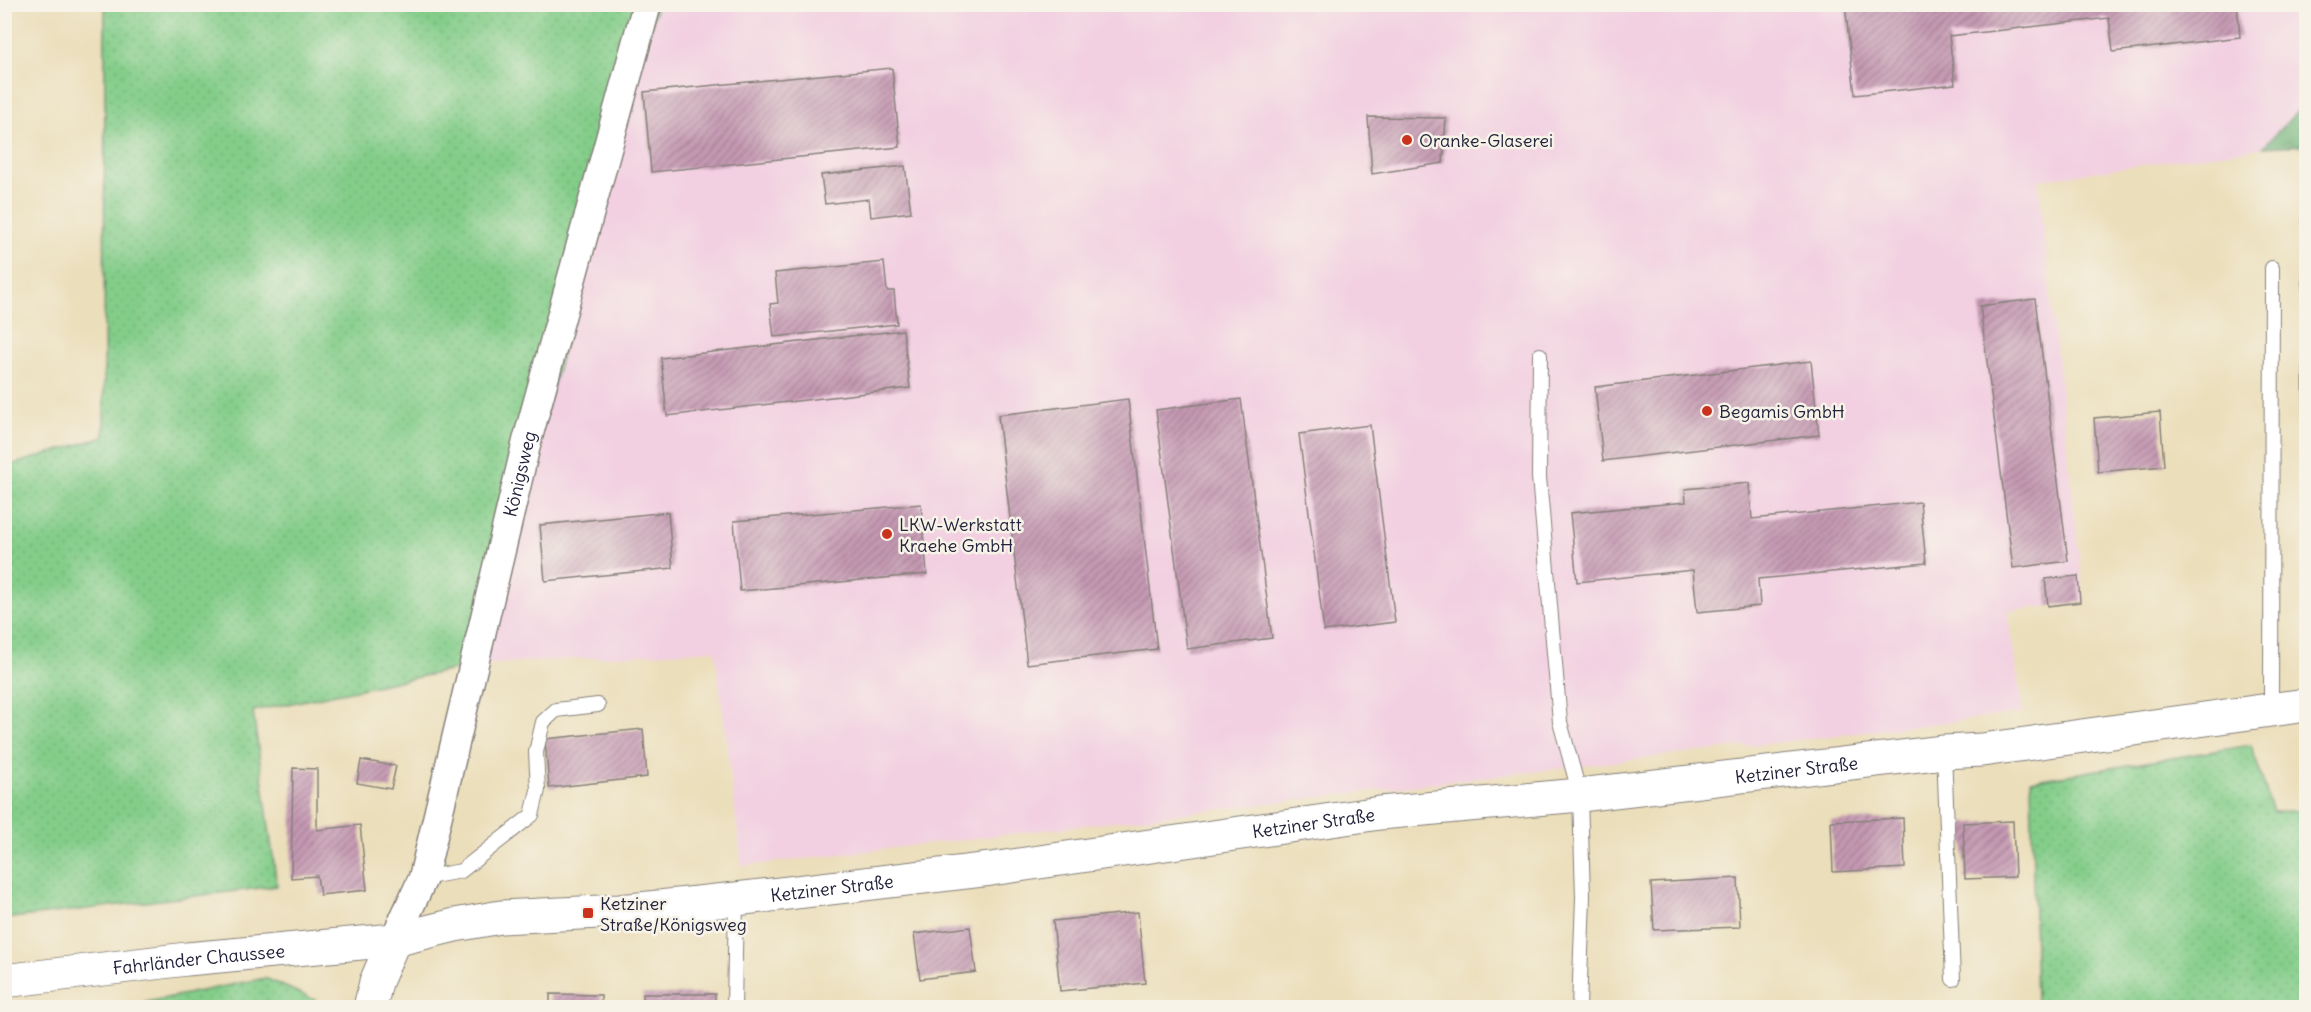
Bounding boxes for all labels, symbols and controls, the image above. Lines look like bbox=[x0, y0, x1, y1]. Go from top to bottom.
place label: Oranke-Glaserei bbox=[1419, 129, 1553, 152]
marker: Oranke-Glaserei bbox=[1400, 133, 1414, 147]
place label: Begamis GmbH bbox=[1719, 400, 1845, 423]
marker: Begamis GmbH bbox=[1700, 404, 1714, 418]
street label: Königsweg bbox=[498, 428, 541, 519]
place label: LKW-Werkstatt Kraehe GmbH bbox=[899, 513, 1022, 557]
marker: LKW-Werkstatt Kraehe GmbH bbox=[880, 527, 894, 541]
street label: Ketziner Straße bbox=[1734, 751, 1859, 788]
street label: Ketziner Straße bbox=[1251, 802, 1376, 843]
street label: Ketziner Straße bbox=[769, 869, 895, 906]
place label: Ketziner Straße/Königsweg bbox=[600, 892, 747, 936]
marker: Ketziner Straße/Königsweg bbox=[581, 906, 595, 920]
street label: Fahrländer Chaussee bbox=[111, 939, 286, 979]

